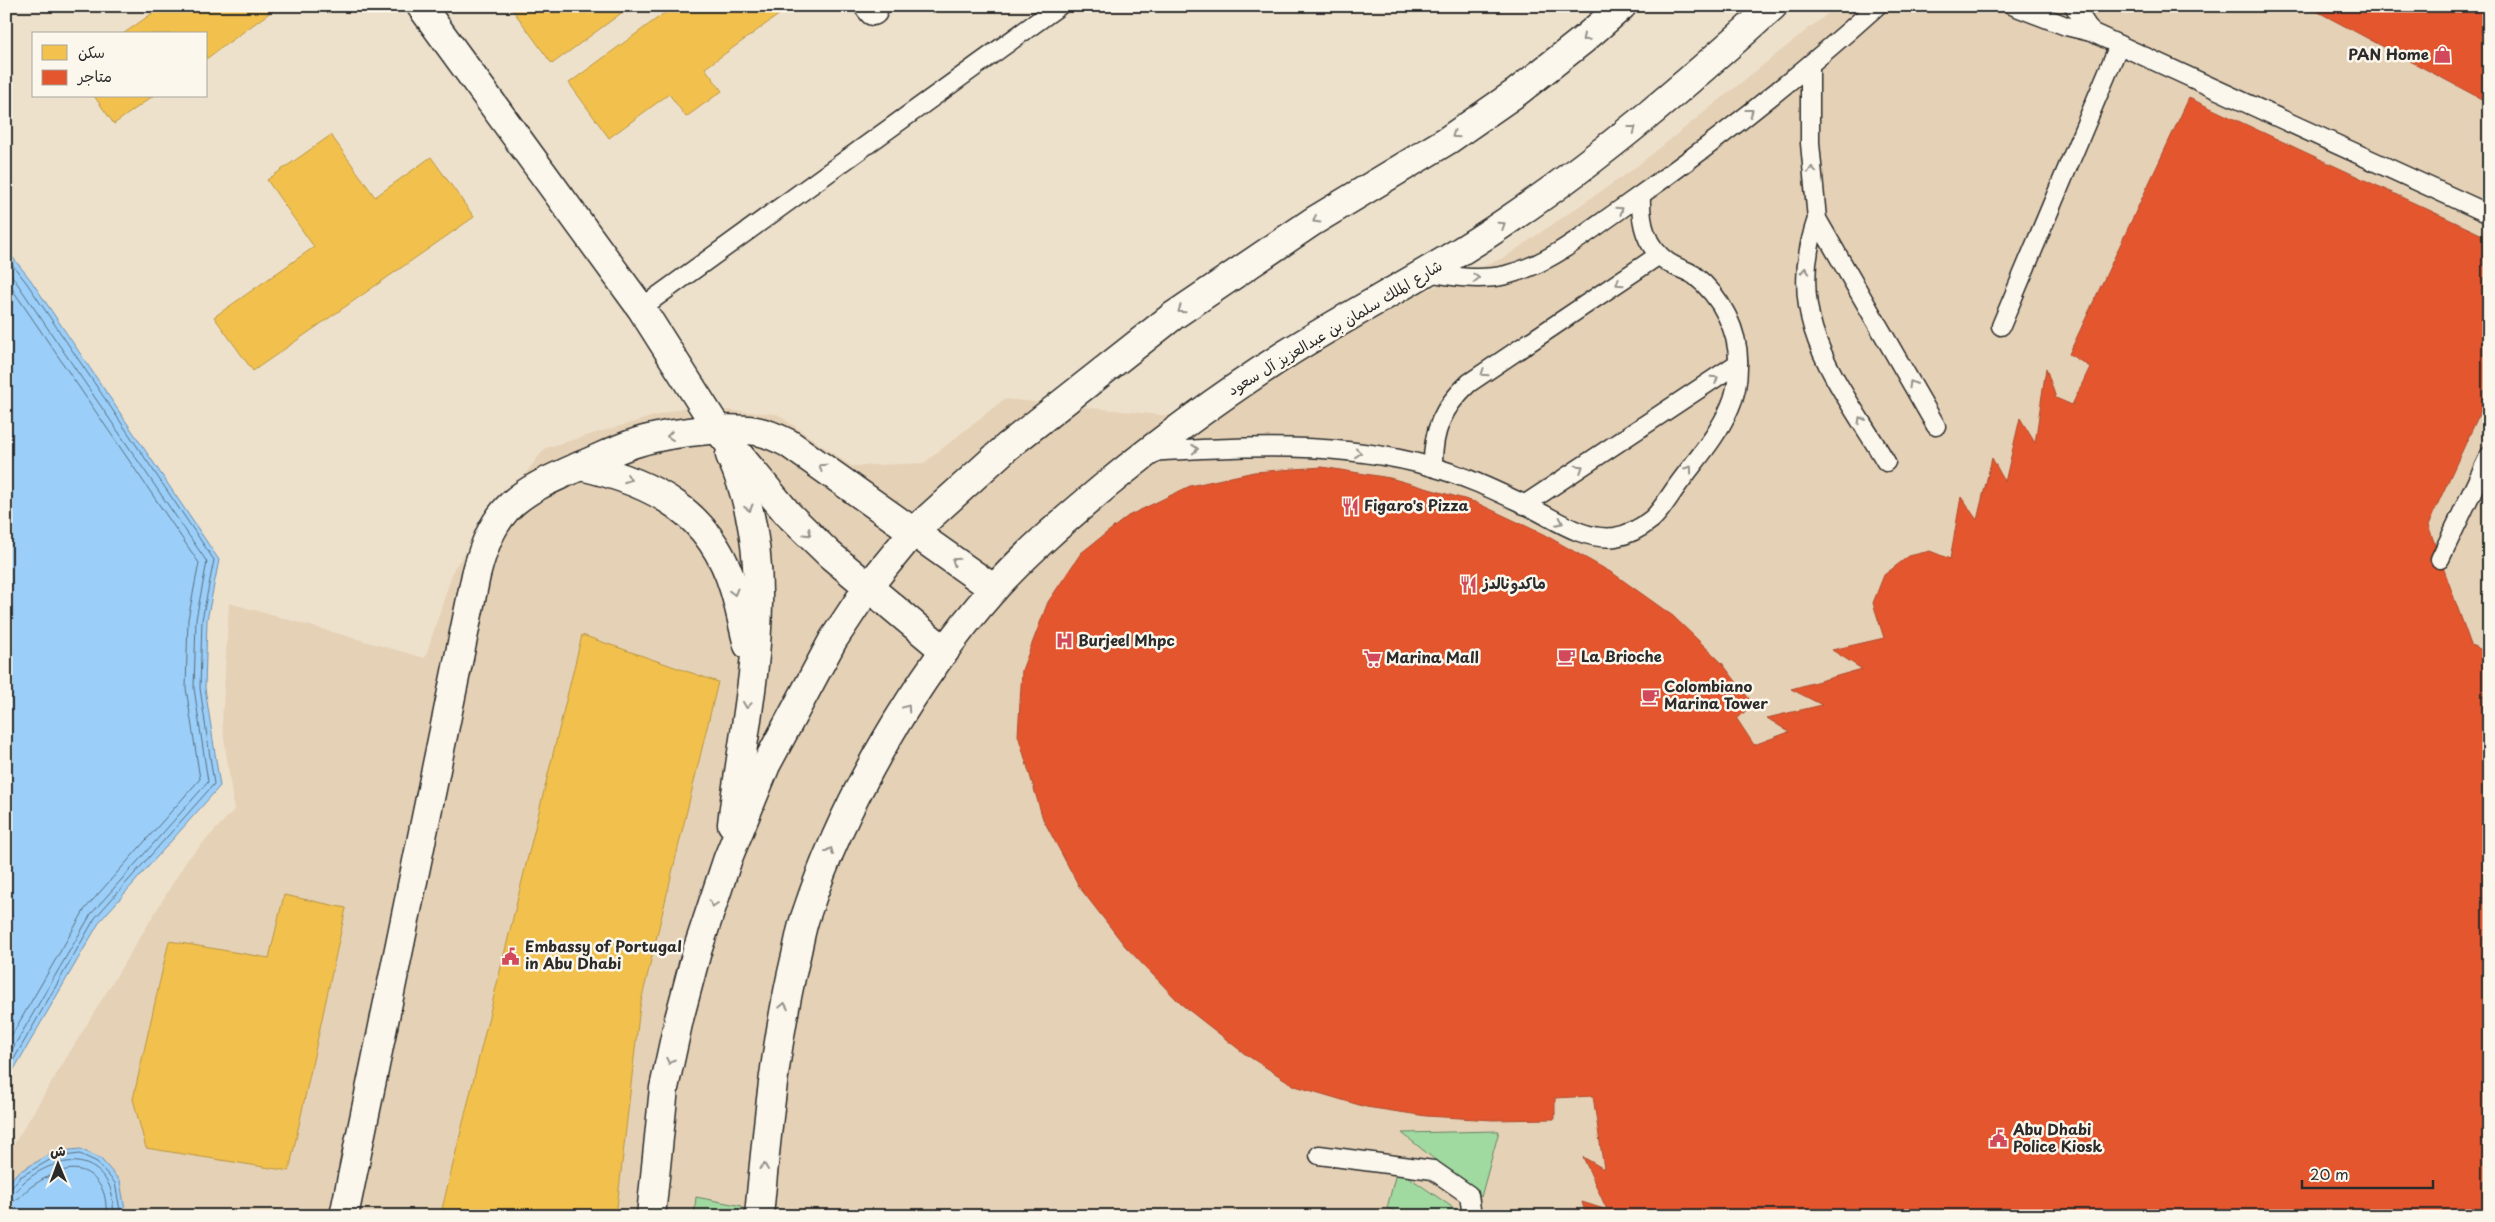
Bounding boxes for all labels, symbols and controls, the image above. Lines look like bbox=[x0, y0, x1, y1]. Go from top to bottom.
legend bbox=[32, 32, 208, 98]
one-way arrow bbox=[1582, 33, 1591, 41]
text: سكن bbox=[78, 40, 105, 63]
place label: PAN Home bbox=[2348, 42, 2429, 65]
shop icon: PAN Home bbox=[2433, 45, 2453, 65]
text: متاجر bbox=[76, 64, 112, 87]
one-way arrow bbox=[1744, 110, 1753, 118]
one-way arrow bbox=[1627, 126, 1636, 134]
one-way arrow bbox=[1451, 129, 1460, 138]
one-way arrow bbox=[1807, 166, 1818, 174]
one-way arrow bbox=[1614, 207, 1623, 216]
one-way arrow bbox=[1313, 214, 1322, 224]
one-way arrow bbox=[1497, 221, 1506, 231]
street label: شارع الملك سلمان بن عبدالعزيز آل سعود bbox=[1222, 253, 1446, 400]
one-way arrow bbox=[1800, 267, 1811, 275]
one-way arrow bbox=[1472, 273, 1480, 283]
one-way arrow bbox=[1615, 276, 1624, 286]
one-way arrow bbox=[1177, 304, 1187, 313]
one-way arrow bbox=[1481, 367, 1490, 376]
one-way arrow bbox=[1710, 376, 1719, 385]
one-way arrow bbox=[1908, 380, 1918, 389]
one-way arrow bbox=[1858, 417, 1868, 426]
one-way arrow bbox=[666, 430, 674, 441]
one-way arrow bbox=[1191, 443, 1199, 454]
one-way arrow bbox=[1354, 447, 1362, 458]
one-way arrow bbox=[818, 464, 828, 473]
one-way arrow bbox=[1574, 465, 1583, 475]
one-way arrow bbox=[1683, 465, 1692, 475]
one-way arrow bbox=[623, 473, 632, 483]
place label: Figaro's Pizza bbox=[1364, 493, 1469, 516]
restaurant icon: Figaro's Pizza bbox=[1340, 496, 1360, 516]
one-way arrow bbox=[743, 504, 754, 513]
one-way arrow bbox=[1554, 516, 1563, 526]
one-way arrow bbox=[803, 527, 812, 536]
one-way arrow bbox=[951, 558, 960, 567]
place label: ماكدونالدز bbox=[1481, 571, 1546, 594]
restaurant icon: ماكدونالدز bbox=[1459, 574, 1479, 594]
one-way arrow bbox=[729, 588, 739, 596]
place label: Burjeel Mhpc bbox=[1078, 628, 1175, 651]
hospital icon: Burjeel Mhpc bbox=[1054, 631, 1074, 651]
place label: La Brioche bbox=[1581, 644, 1662, 667]
place label: Marina Mall bbox=[1386, 645, 1479, 668]
cafe icon: La Brioche bbox=[1557, 647, 1577, 667]
supermarket icon: Marina Mall bbox=[1362, 648, 1382, 668]
place label: Colombiano Marina Tower bbox=[1664, 674, 1768, 714]
cafe icon: Colombiano Marina Tower bbox=[1640, 686, 1660, 706]
one-way arrow bbox=[743, 700, 753, 709]
one-way arrow bbox=[901, 704, 910, 713]
one-way arrow bbox=[824, 847, 835, 856]
one-way arrow bbox=[708, 899, 718, 908]
place label: Embassy of Portugal in Abu Dhabi bbox=[525, 934, 682, 974]
public building icon: Embassy of Portugal in Abu Dhabi bbox=[501, 946, 521, 966]
one-way arrow bbox=[778, 1002, 789, 1011]
one-way arrow bbox=[665, 1056, 676, 1065]
place label: Abu Dhabi Police Kiosk bbox=[2012, 1117, 2102, 1157]
public building icon: Abu Dhabi Police Kiosk bbox=[1989, 1129, 2009, 1149]
north arrow bbox=[32, 1140, 82, 1190]
text: ش bbox=[50, 1140, 66, 1161]
scale bar bbox=[2302, 1157, 2434, 1189]
text: 20 m bbox=[2310, 1162, 2349, 1185]
one-way arrow bbox=[758, 1163, 769, 1171]

